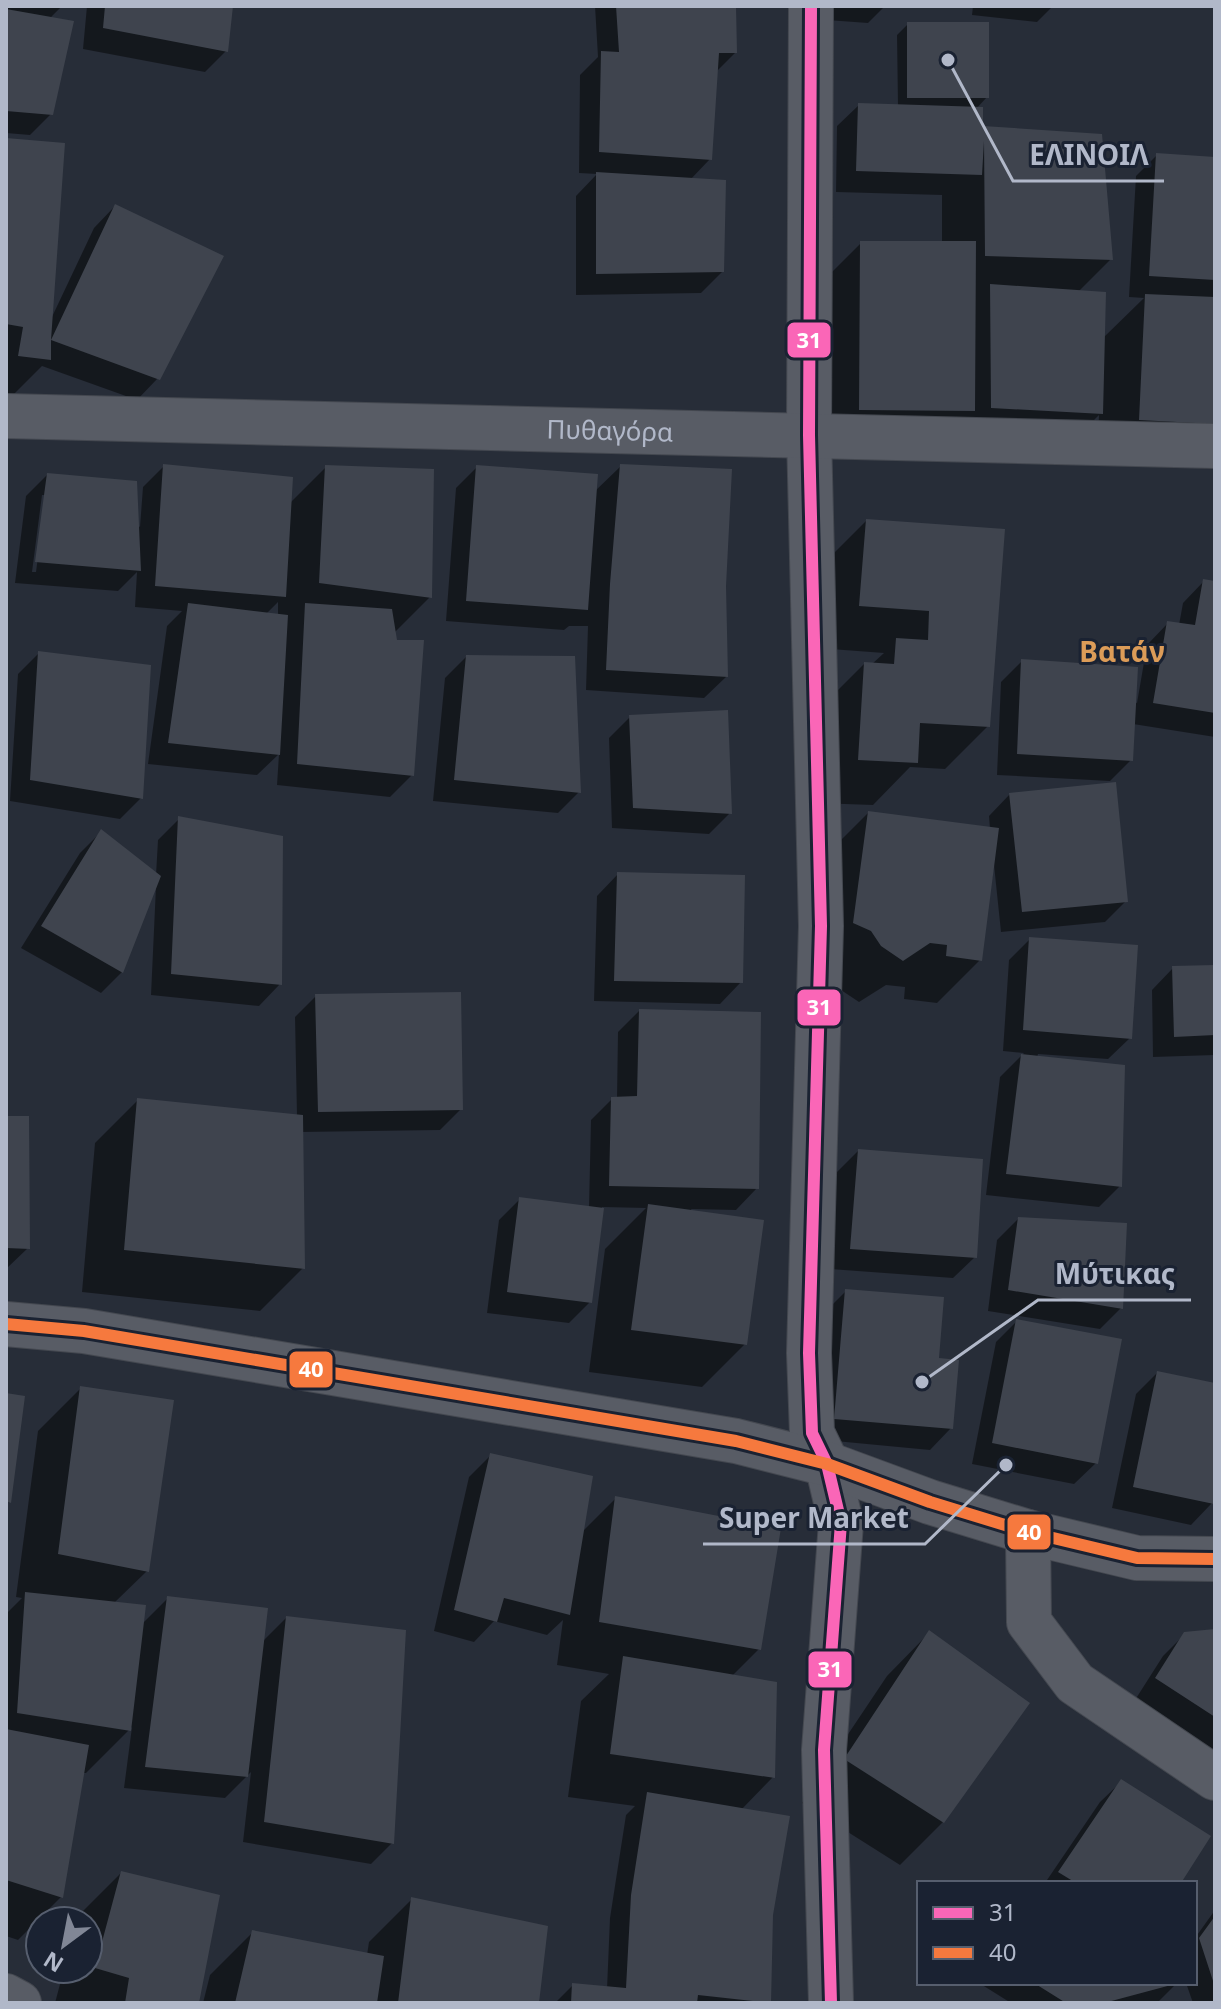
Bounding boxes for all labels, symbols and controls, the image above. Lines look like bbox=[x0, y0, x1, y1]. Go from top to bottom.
callout: ΕΛΙΝΟΙΛ bbox=[1013, 129, 1164, 181]
text: ΕΛΙΝΟΙΛ bbox=[1029, 135, 1149, 173]
line badge: 31 bbox=[786, 321, 832, 359]
text: 31 bbox=[796, 324, 822, 354]
street label: Πυθαγόρα bbox=[546, 410, 674, 450]
district label: Βατάν bbox=[1079, 632, 1165, 670]
line badge: 31 bbox=[796, 988, 842, 1027]
text: 31 bbox=[806, 991, 832, 1021]
callout: Μύτικας bbox=[1038, 1248, 1191, 1300]
text: Μύτικας bbox=[1055, 1254, 1175, 1292]
line badge: 40 bbox=[288, 1350, 334, 1389]
text: 40 bbox=[298, 1353, 324, 1383]
callout: Super Market bbox=[703, 1492, 925, 1544]
text: Super Market bbox=[719, 1498, 909, 1536]
line badge: 40 bbox=[1006, 1513, 1052, 1551]
text: 40 bbox=[1016, 1516, 1042, 1546]
line badge: 31 bbox=[807, 1650, 853, 1689]
text: 31 bbox=[817, 1653, 843, 1683]
legend bbox=[917, 1881, 1197, 1985]
text: 31 bbox=[989, 1895, 1016, 1928]
north arrow bbox=[24, 1905, 104, 1985]
text: 40 bbox=[989, 1935, 1016, 1968]
text: N bbox=[37, 1945, 68, 1980]

